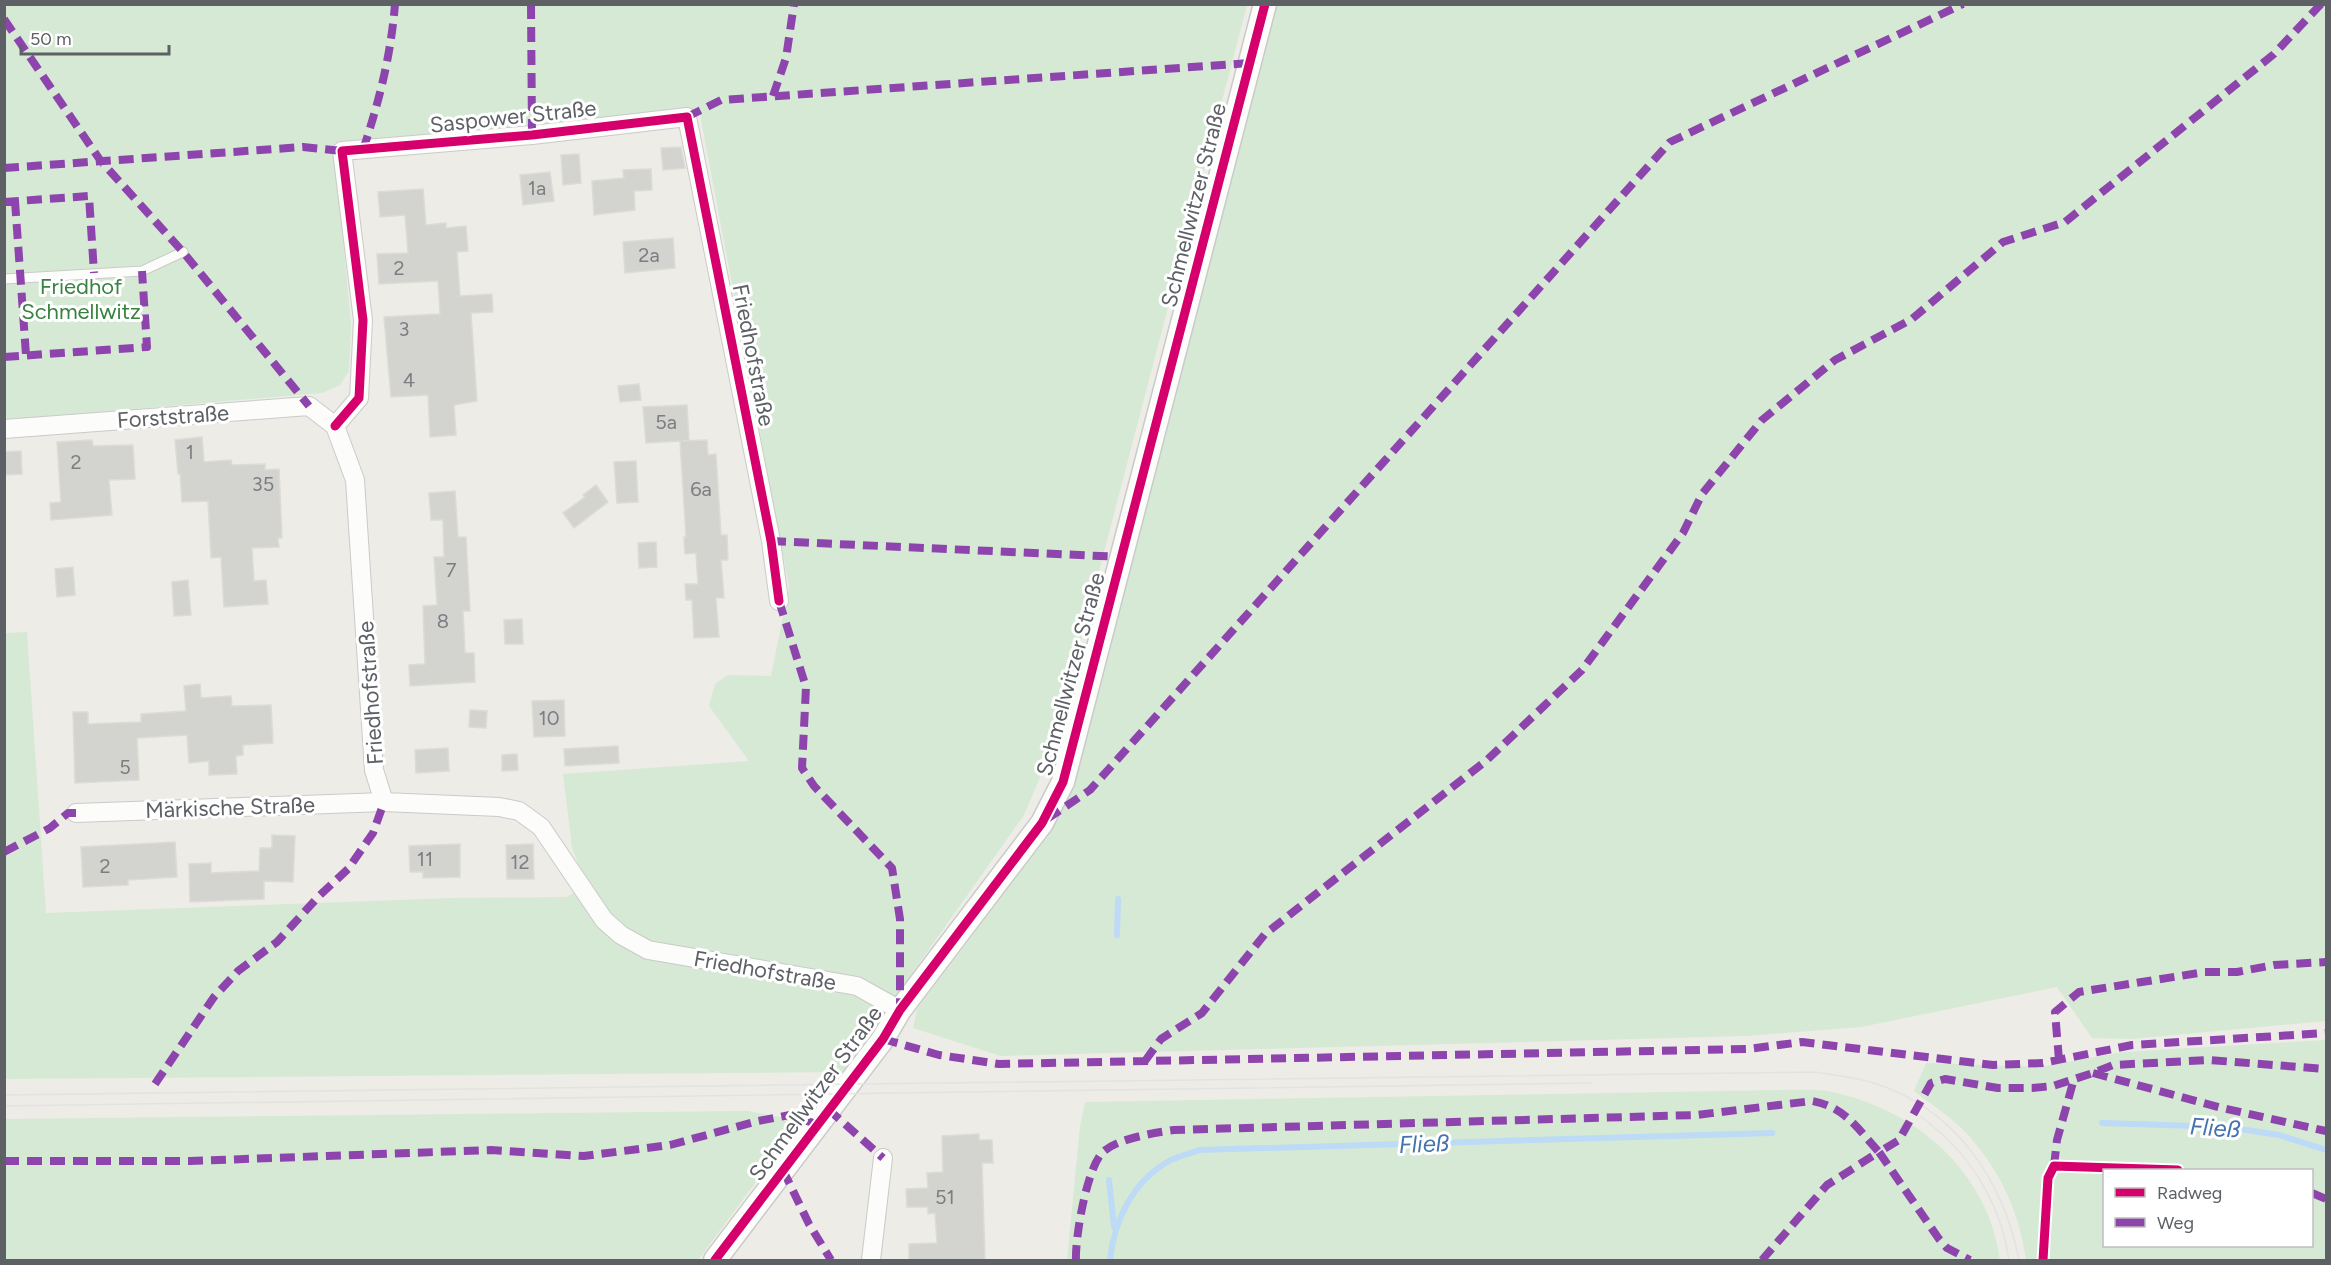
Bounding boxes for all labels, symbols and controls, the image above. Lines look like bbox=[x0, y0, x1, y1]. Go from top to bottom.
scale bar bbox=[21, 18, 170, 56]
text: 50 m bbox=[30, 28, 72, 50]
street label: Saspower Straße bbox=[428, 94, 598, 139]
street label: Schmellwitzer Straße bbox=[1155, 100, 1232, 310]
house number: 1a bbox=[528, 176, 546, 200]
house number: 2a bbox=[638, 243, 660, 267]
house number: 2 bbox=[393, 256, 405, 280]
park label: Friedhof Schmellwitz bbox=[21, 273, 141, 325]
street label: Friedhofstraße bbox=[727, 282, 780, 428]
house number: 3 bbox=[399, 317, 409, 341]
house number: 4 bbox=[403, 368, 415, 392]
street label: Forststraße bbox=[116, 399, 230, 434]
house number: 5a bbox=[655, 410, 677, 434]
house number: 1 bbox=[186, 440, 194, 464]
house number: 2 bbox=[70, 450, 82, 474]
house number: 35 bbox=[252, 472, 274, 496]
house number: 6a bbox=[690, 477, 712, 501]
house number: 7 bbox=[446, 558, 457, 582]
street label: Schmellwitzer Straße bbox=[1030, 570, 1111, 779]
house number: 8 bbox=[437, 609, 449, 633]
street label: Friedhofstraße bbox=[352, 620, 389, 766]
house number: 10 bbox=[538, 706, 560, 730]
house number: 5 bbox=[119, 755, 131, 779]
street label: Märkische Straße bbox=[145, 791, 315, 824]
house number: 11 bbox=[417, 847, 433, 871]
house number: 12 bbox=[510, 850, 530, 874]
house number: 2 bbox=[99, 854, 111, 878]
street label: Friedhofstraße bbox=[692, 945, 838, 996]
street label: Schmellwitzer Straße bbox=[743, 1001, 888, 1186]
water label: Fließ bbox=[2189, 1111, 2242, 1144]
water label: Fließ bbox=[1398, 1128, 1450, 1159]
legend bbox=[2103, 1169, 2313, 1247]
text: Radweg bbox=[2157, 1182, 2222, 1204]
house number: 51 bbox=[935, 1185, 955, 1209]
text: Weg bbox=[2157, 1212, 2194, 1234]

